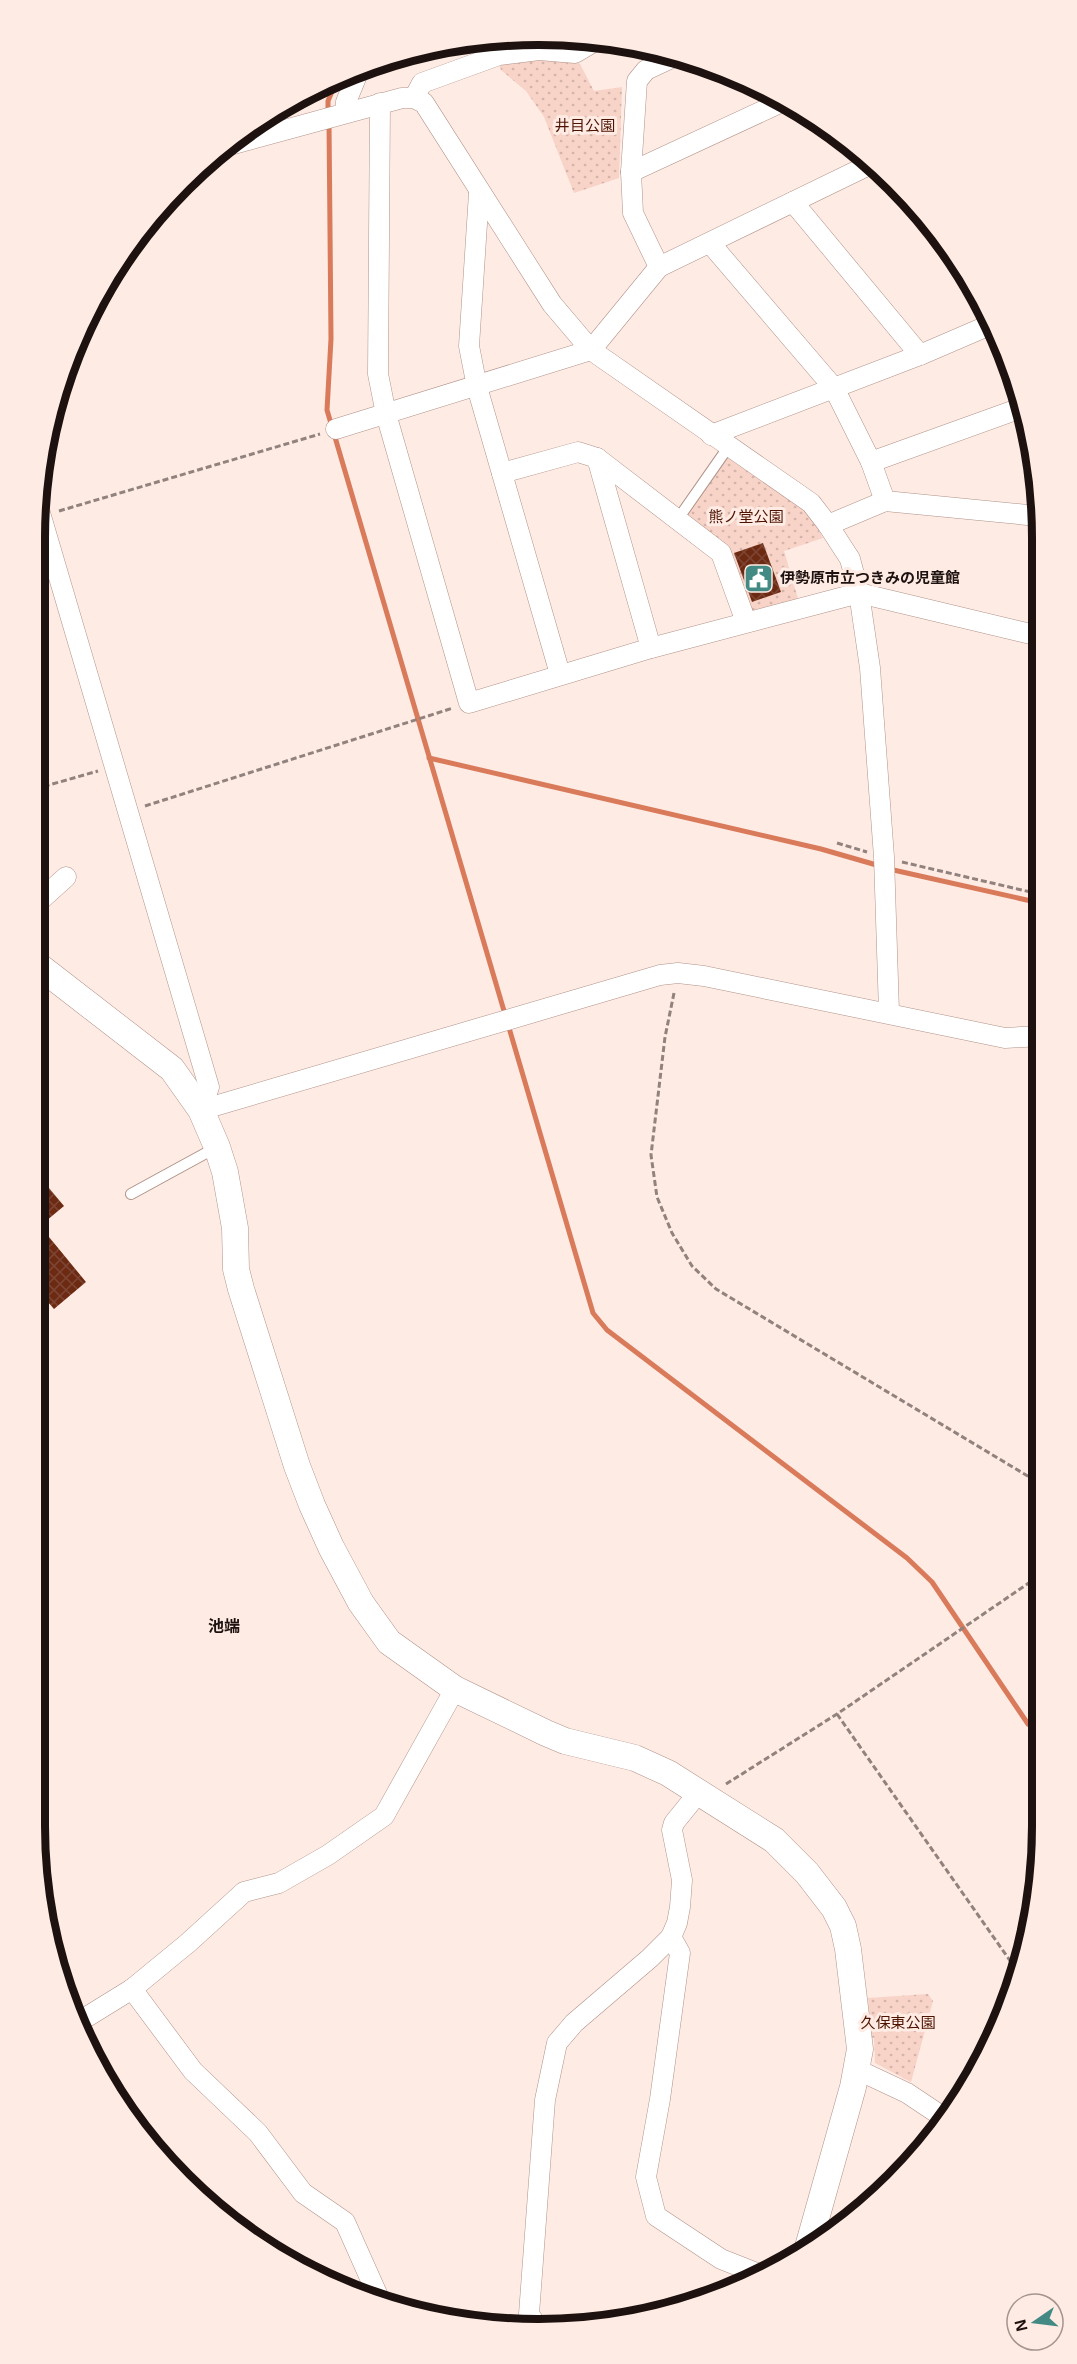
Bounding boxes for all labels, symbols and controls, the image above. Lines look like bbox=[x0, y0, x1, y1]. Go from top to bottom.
park label: 井目公園 bbox=[555, 117, 615, 134]
park label: 熊ノ堂公園 bbox=[708, 508, 784, 525]
public building icon: 伊勢原市立つきみの児童館 bbox=[743, 562, 775, 594]
place label: 伊勢原市立つきみの児童館 bbox=[780, 569, 960, 586]
district label: 池端 bbox=[208, 1618, 240, 1635]
park label: 久保東公園 bbox=[860, 2014, 936, 2031]
north arrow bbox=[1005, 2292, 1065, 2352]
text: N bbox=[1011, 2318, 1031, 2333]

